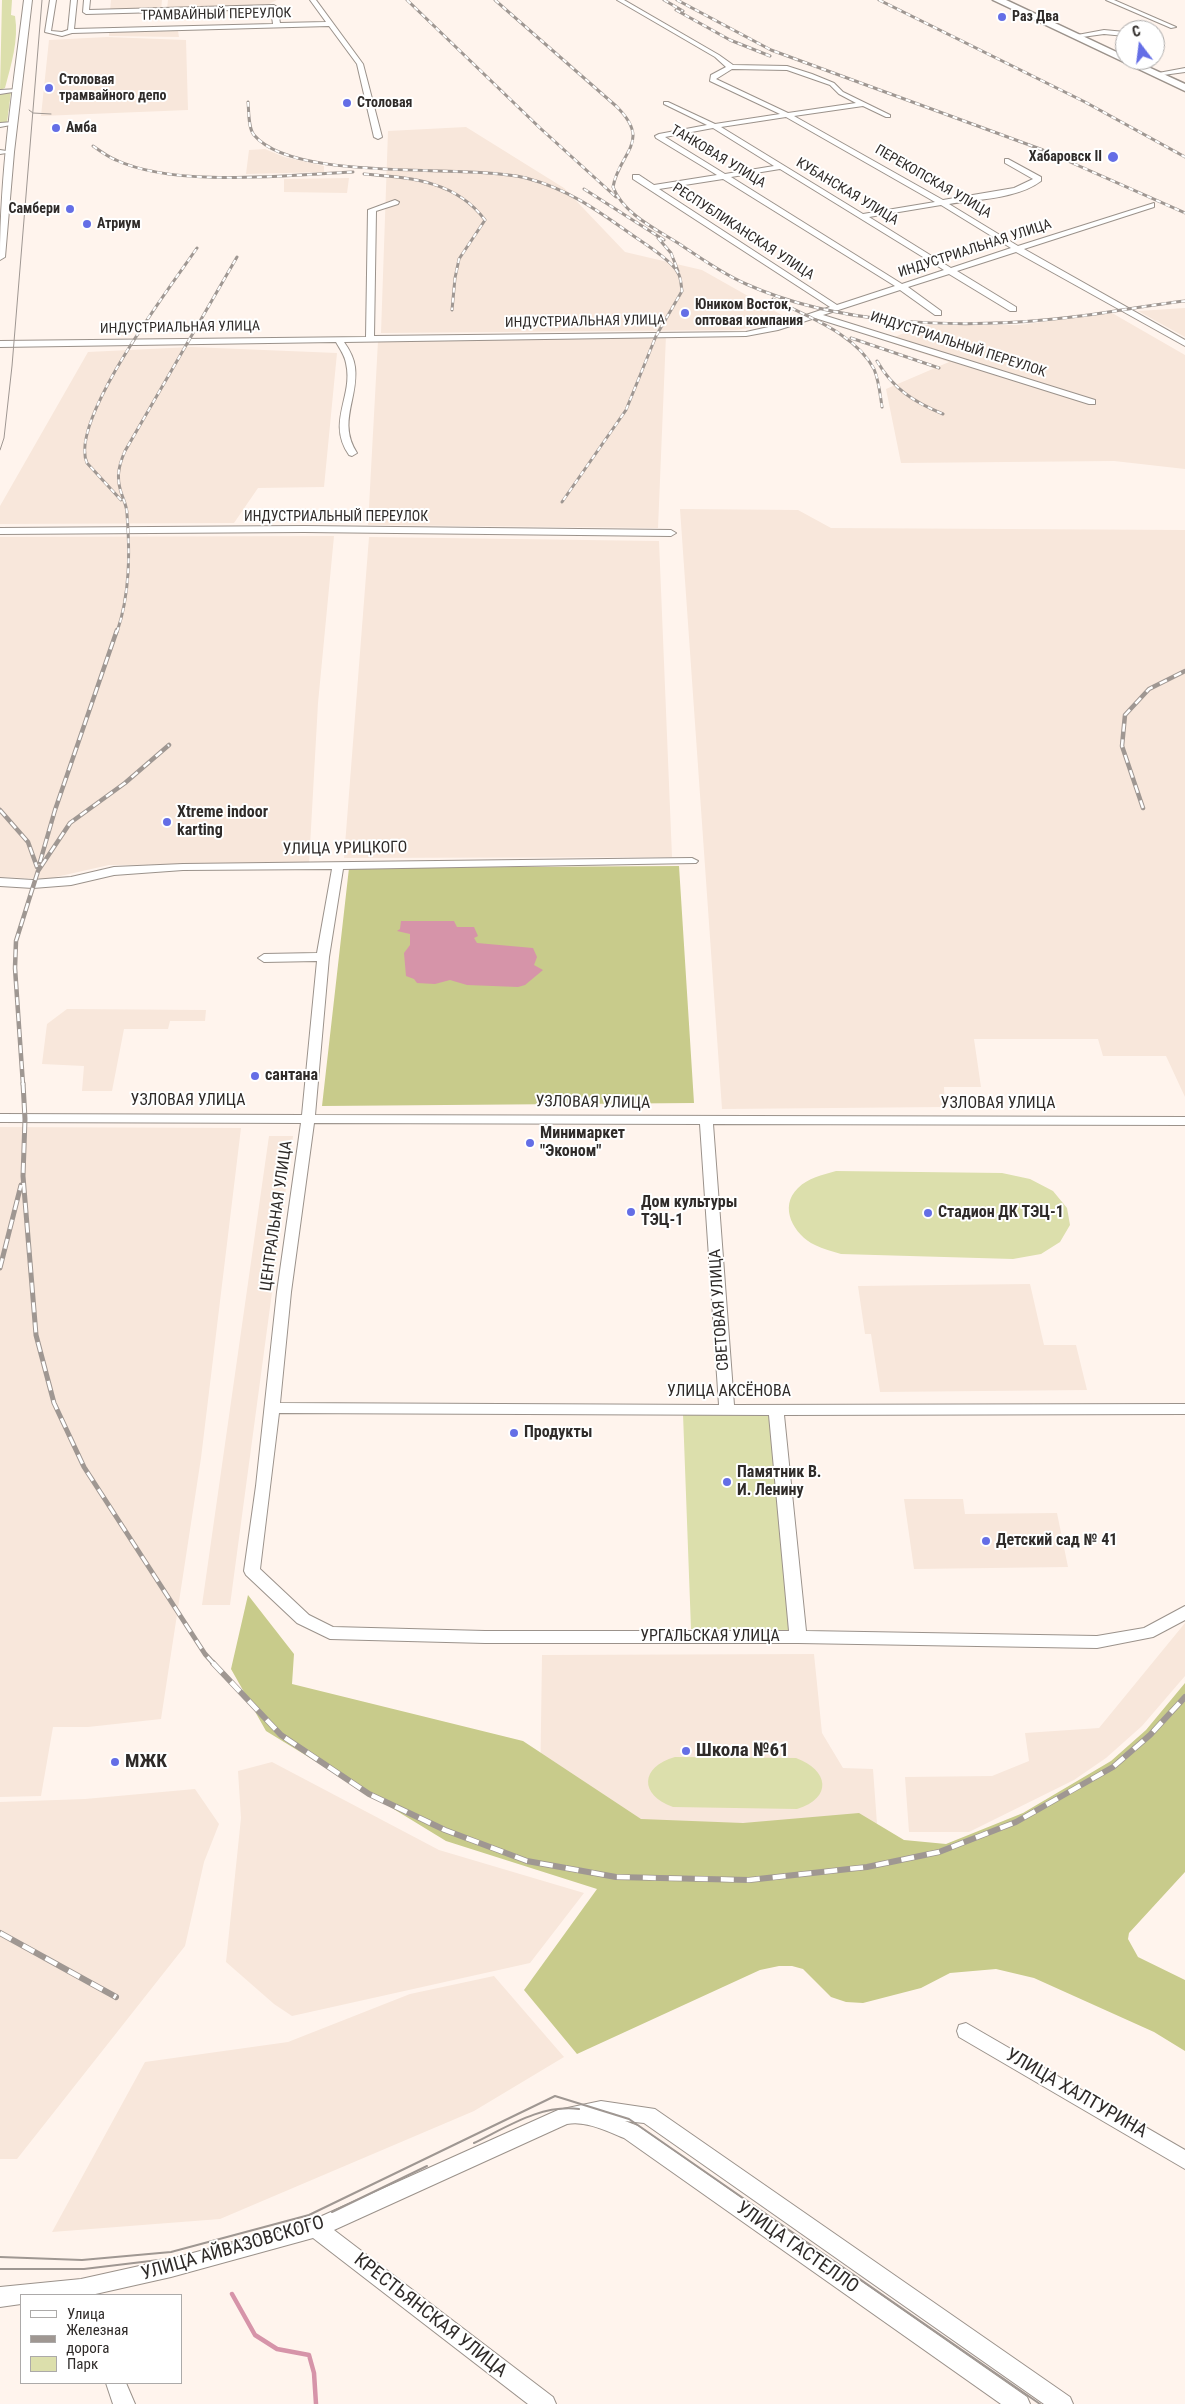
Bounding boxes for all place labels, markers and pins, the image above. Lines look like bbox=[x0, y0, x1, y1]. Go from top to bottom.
place label: Раз Два bbox=[1012, 9, 1059, 25]
marker: Раз Два bbox=[996, 11, 1008, 23]
place label: Столовая трамвайного депо bbox=[59, 72, 167, 104]
marker: Столовая трамвайного депо bbox=[43, 82, 55, 94]
place label: Столовая bbox=[357, 95, 412, 111]
marker: Столовая bbox=[341, 97, 353, 109]
place label: Амба bbox=[66, 120, 97, 136]
marker: Амба bbox=[50, 122, 62, 134]
place label: Хабаровск II bbox=[1029, 149, 1102, 165]
marker: Хабаровск II bbox=[1106, 150, 1120, 164]
place label: Самбери bbox=[8, 201, 60, 217]
marker: Самбери bbox=[64, 203, 76, 215]
place label: Атриум bbox=[97, 216, 141, 232]
marker: Атриум bbox=[81, 218, 93, 230]
place label: Юником Восток, оптовая компания bbox=[695, 297, 803, 330]
marker: Юником Восток, оптовая компания bbox=[679, 307, 691, 319]
place label: Xtreme indoor karting bbox=[177, 803, 268, 841]
marker: Xtreme indoor karting bbox=[161, 816, 173, 828]
place label: сантана bbox=[265, 1066, 318, 1086]
marker: сантана bbox=[249, 1070, 261, 1082]
place label: Минимаркет "Эконом" bbox=[540, 1124, 625, 1162]
marker: Минимаркет "Эконом" bbox=[524, 1137, 536, 1149]
place label: Дом культуры ТЭЦ-1 bbox=[641, 1193, 737, 1231]
place label: Стадион ДК ТЭЦ-1 bbox=[938, 1203, 1064, 1223]
marker: Дом культуры ТЭЦ-1 bbox=[625, 1206, 637, 1218]
marker: Стадион ДК ТЭЦ-1 bbox=[922, 1207, 934, 1219]
place label: Продукты bbox=[524, 1423, 592, 1443]
marker: Продукты bbox=[508, 1427, 520, 1439]
place label: Памятник В. И. Ленину bbox=[737, 1463, 822, 1501]
marker: Памятник В. И. Ленину bbox=[721, 1476, 733, 1488]
place label: Детский сад № 41 bbox=[996, 1531, 1117, 1551]
marker: Детский сад № 41 bbox=[980, 1535, 992, 1547]
place label: Школа №61 bbox=[696, 1740, 789, 1762]
marker: Школа №61 bbox=[680, 1745, 692, 1757]
place label: МЖК bbox=[125, 1751, 167, 1773]
marker: МЖК bbox=[109, 1756, 121, 1768]

